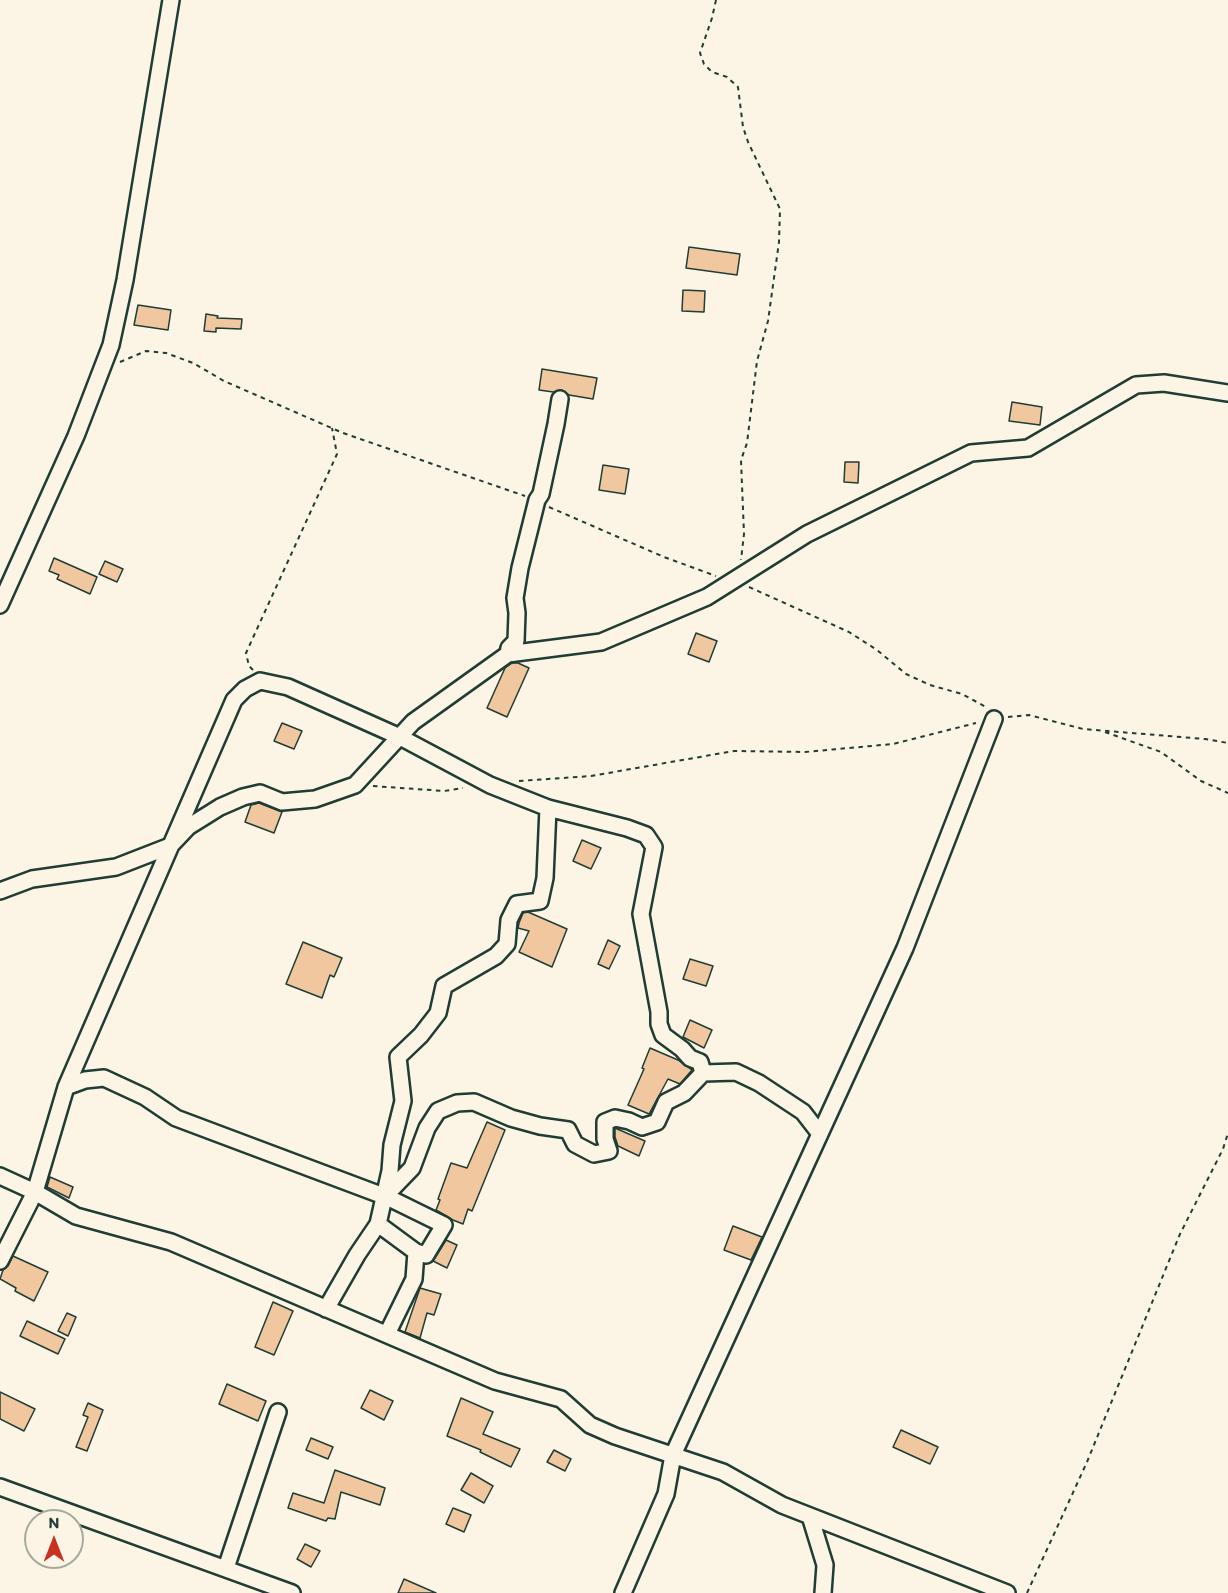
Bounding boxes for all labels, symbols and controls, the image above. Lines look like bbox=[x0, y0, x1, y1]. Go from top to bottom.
north arrow bbox=[24, 1509, 84, 1569]
text: N bbox=[49, 1513, 59, 1532]

